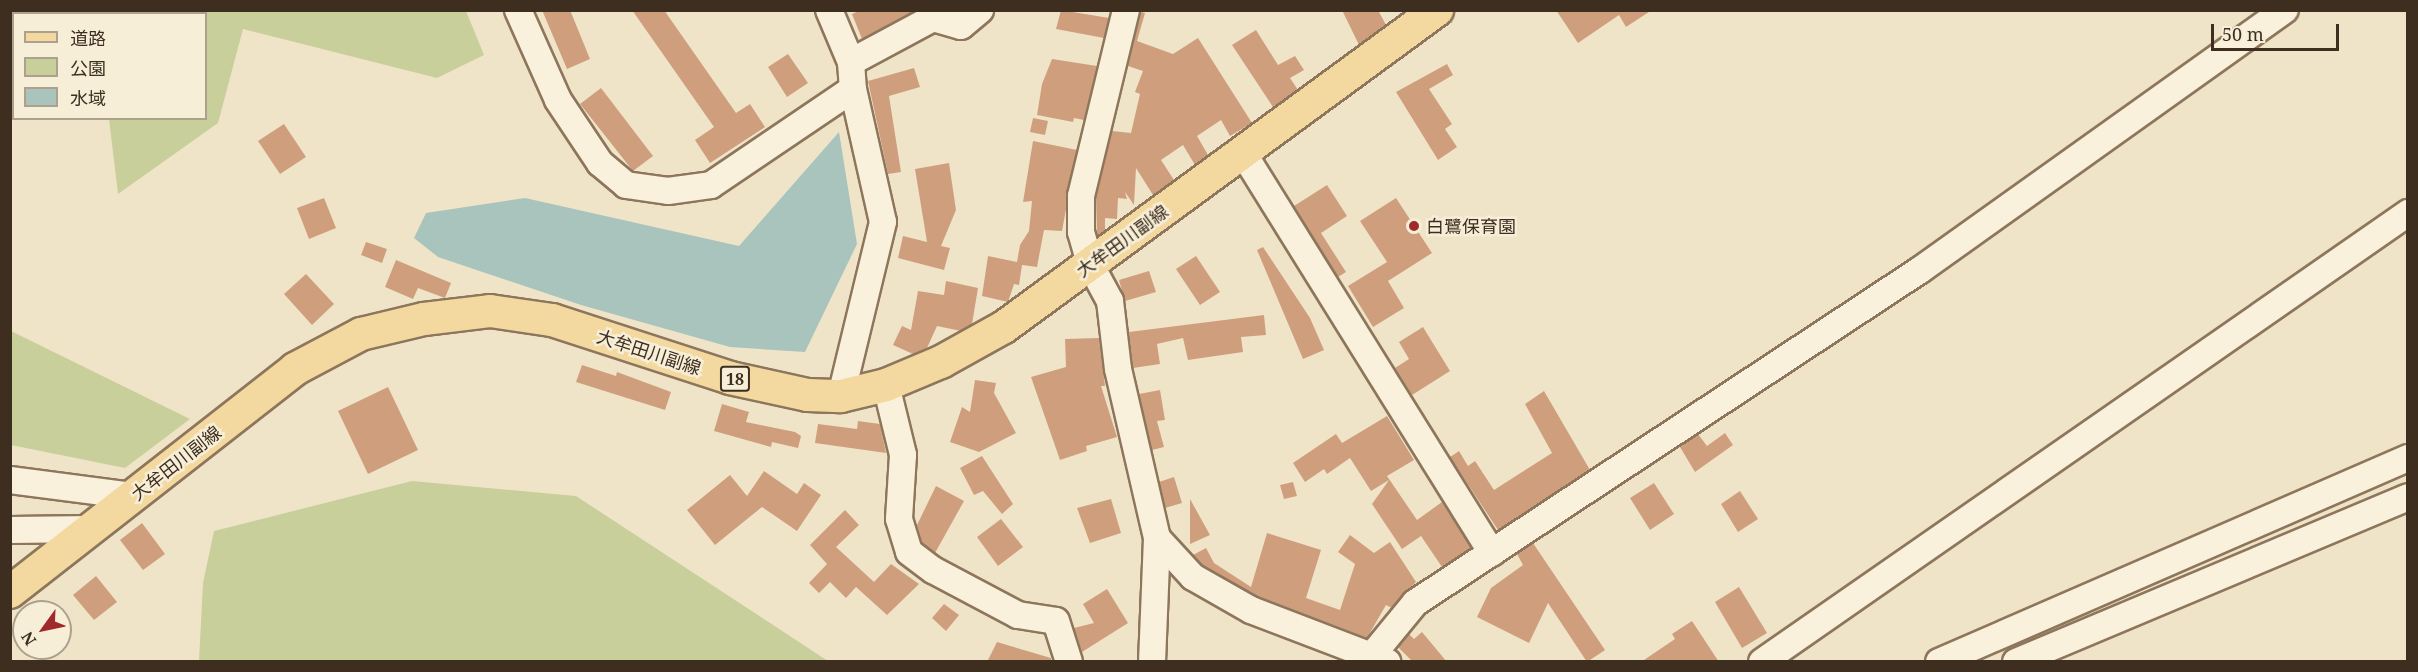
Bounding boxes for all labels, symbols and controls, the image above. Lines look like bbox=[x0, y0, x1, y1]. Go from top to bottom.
legend bbox=[12, 12, 207, 120]
scale bar bbox=[2214, 12, 2342, 50]
text: 50 m bbox=[2222, 22, 2264, 46]
text: 道路 bbox=[70, 26, 106, 50]
text: 公園 bbox=[70, 56, 106, 80]
text: 水域 bbox=[70, 86, 106, 110]
street label: 大牟田川副線 bbox=[1072, 201, 1172, 281]
place label: 白鷺保育園 bbox=[1426, 215, 1516, 237]
marker: 白鷺保育園 bbox=[1407, 219, 1421, 233]
street label: 大牟田川副線 bbox=[594, 325, 704, 379]
road number: 18 bbox=[718, 366, 752, 392]
street label: 大牟田川副線 bbox=[127, 421, 225, 505]
north arrow bbox=[12, 600, 72, 660]
text: N bbox=[16, 627, 41, 650]

